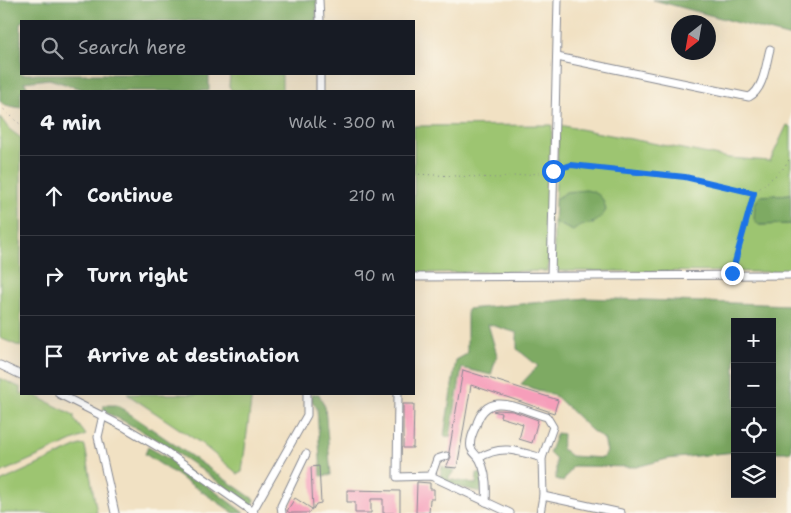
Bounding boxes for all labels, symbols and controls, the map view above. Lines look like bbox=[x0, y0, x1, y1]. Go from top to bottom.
north arrow bbox=[671, 15, 716, 60]
search box bbox=[20, 20, 415, 75]
icon: search bbox=[38, 34, 66, 62]
text: Search here bbox=[78, 35, 187, 60]
text: 4 min bbox=[40, 109, 101, 137]
text: Walk · 300 m bbox=[288, 112, 395, 133]
route start bbox=[542, 160, 565, 183]
icon: ahead bbox=[40, 182, 68, 210]
text: Continue bbox=[87, 183, 173, 208]
text: 210 m bbox=[348, 185, 395, 206]
icon: right bbox=[40, 262, 68, 290]
route end bbox=[721, 262, 744, 285]
text: Turn right bbox=[87, 263, 188, 288]
text: 90 m bbox=[354, 265, 395, 286]
map controls bbox=[731, 318, 776, 498]
button: + bbox=[731, 318, 776, 363]
icon: arrive bbox=[40, 342, 68, 370]
text: Arrive at destination bbox=[87, 343, 299, 368]
button: − bbox=[731, 363, 776, 408]
button: locate bbox=[731, 408, 776, 453]
button: layers bbox=[731, 453, 776, 498]

